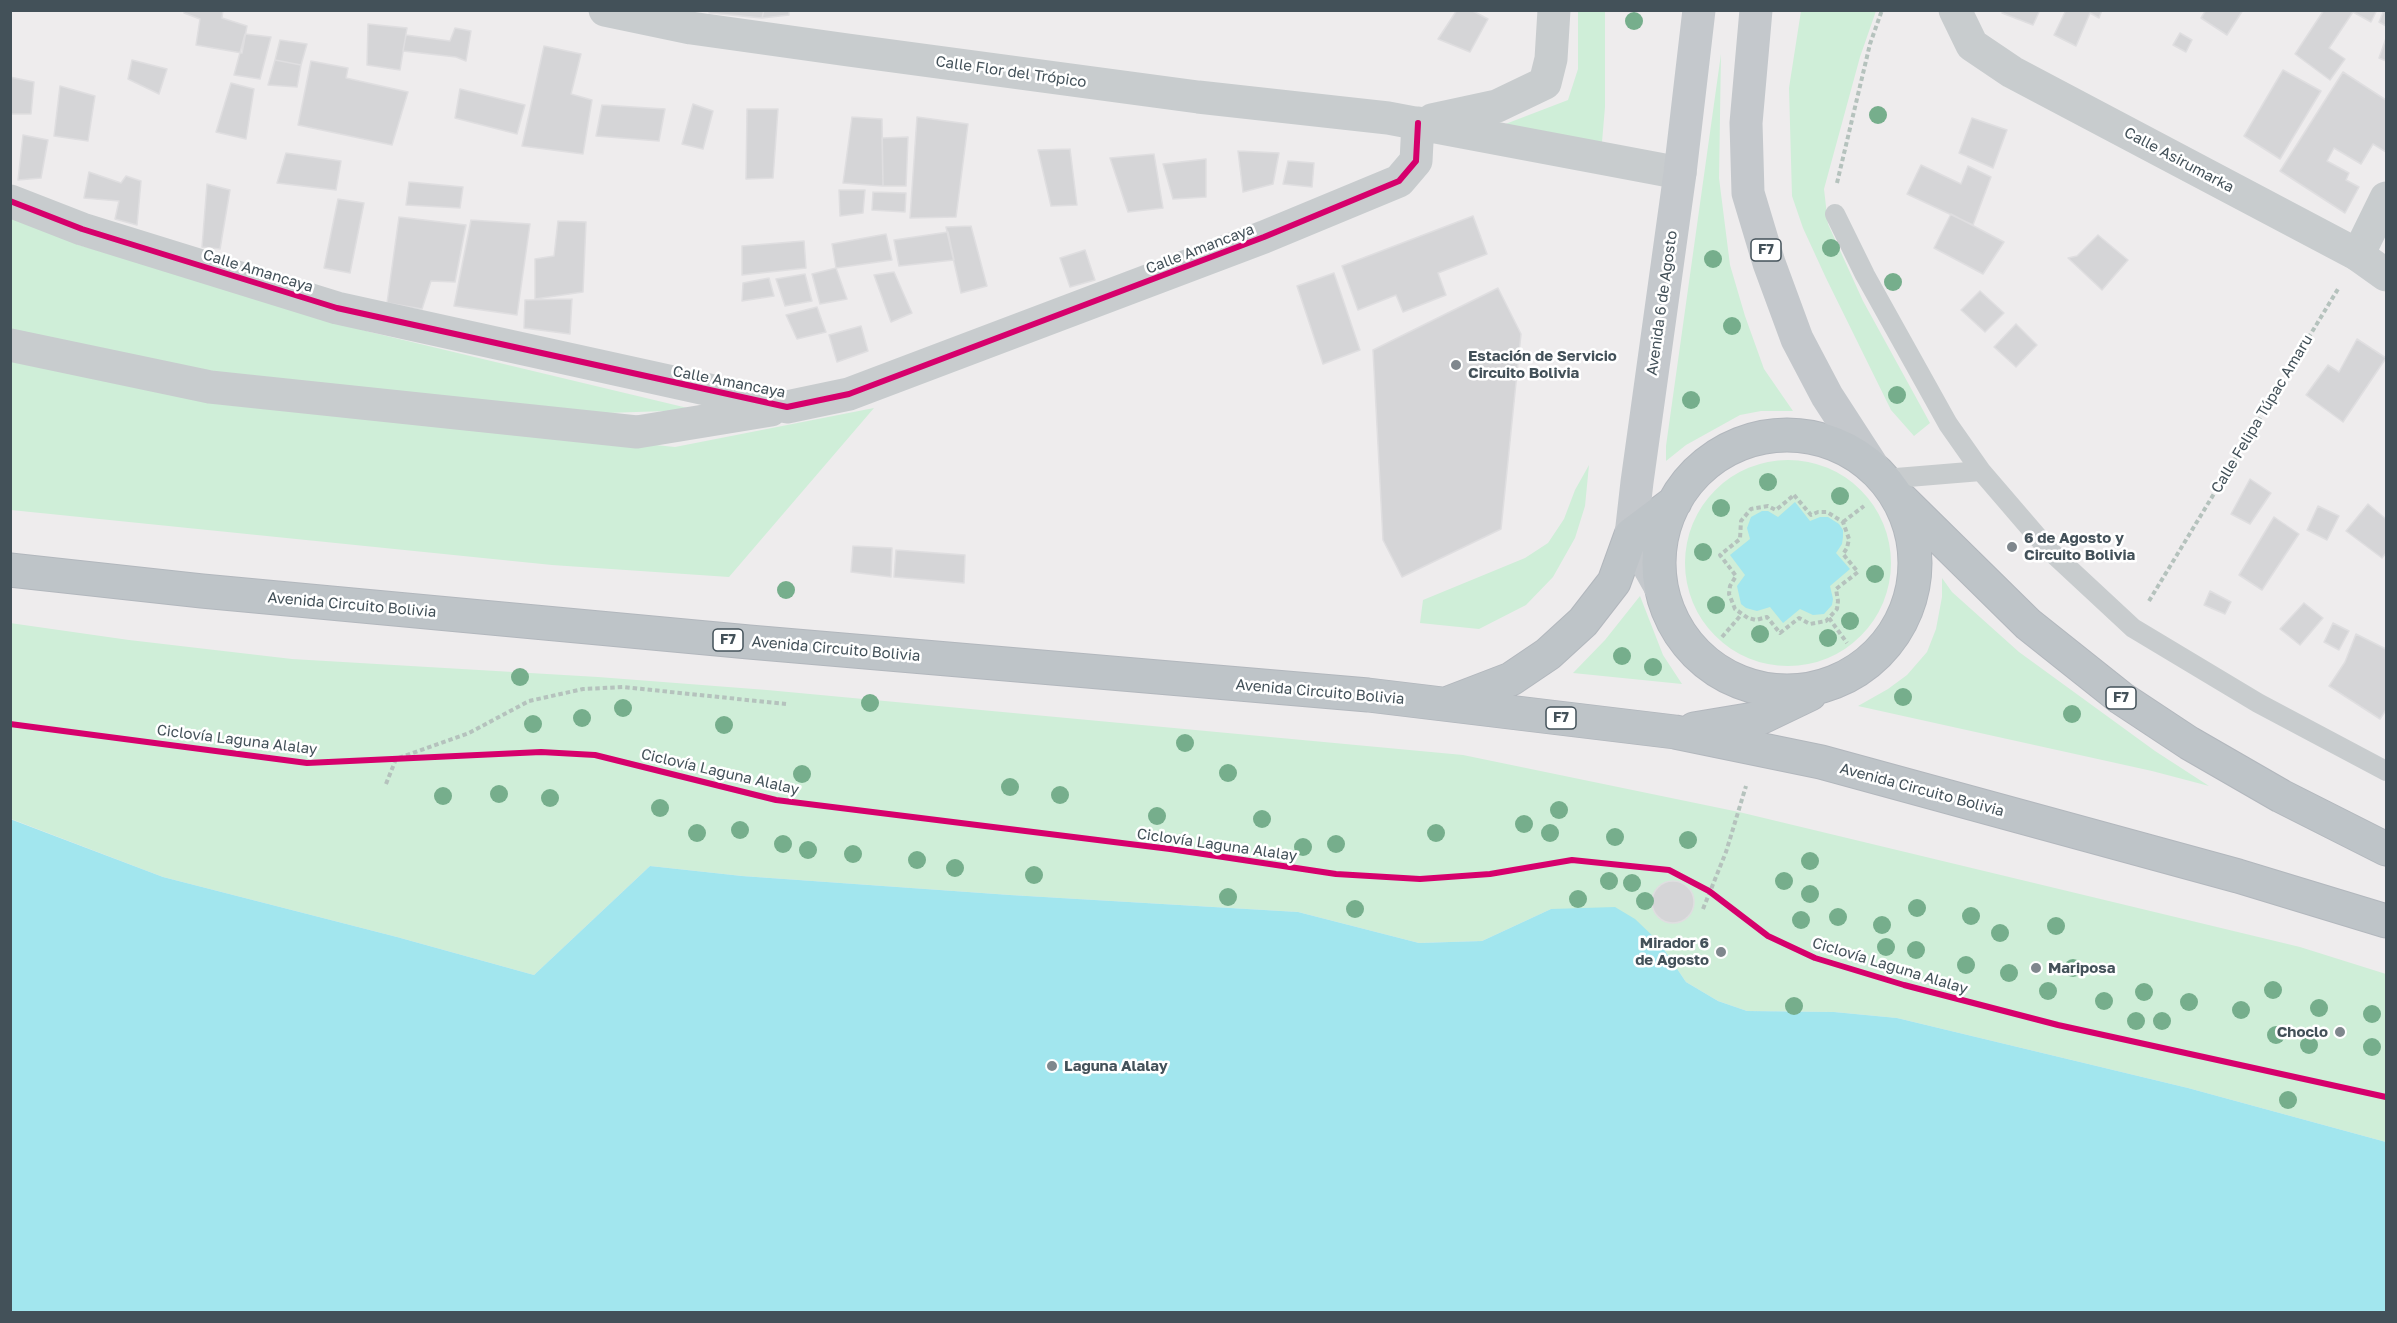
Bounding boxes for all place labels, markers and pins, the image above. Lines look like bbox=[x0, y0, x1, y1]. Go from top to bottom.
place label: Estación de Servicio Circuito Bolivia bbox=[1468, 347, 1617, 382]
marker: Estación de Servicio Circuito Bolivia bbox=[1449, 358, 1463, 372]
place label: 6 de Agosto y Circuito Bolivia bbox=[2024, 529, 2135, 564]
marker: 6 de Agosto y Circuito Bolivia bbox=[2005, 540, 2019, 554]
place label: Mirador 6 de Agosto bbox=[1635, 934, 1709, 969]
marker: Mirador 6 de Agosto bbox=[1714, 945, 1728, 959]
place label: Mariposa bbox=[2048, 959, 2115, 977]
marker: Mariposa bbox=[2029, 961, 2043, 975]
place label: Choclo bbox=[2277, 1023, 2328, 1041]
marker: Choclo bbox=[2333, 1025, 2347, 1039]
place label: Laguna Alalay bbox=[1064, 1057, 1168, 1075]
marker: Laguna Alalay bbox=[1045, 1059, 1059, 1073]

